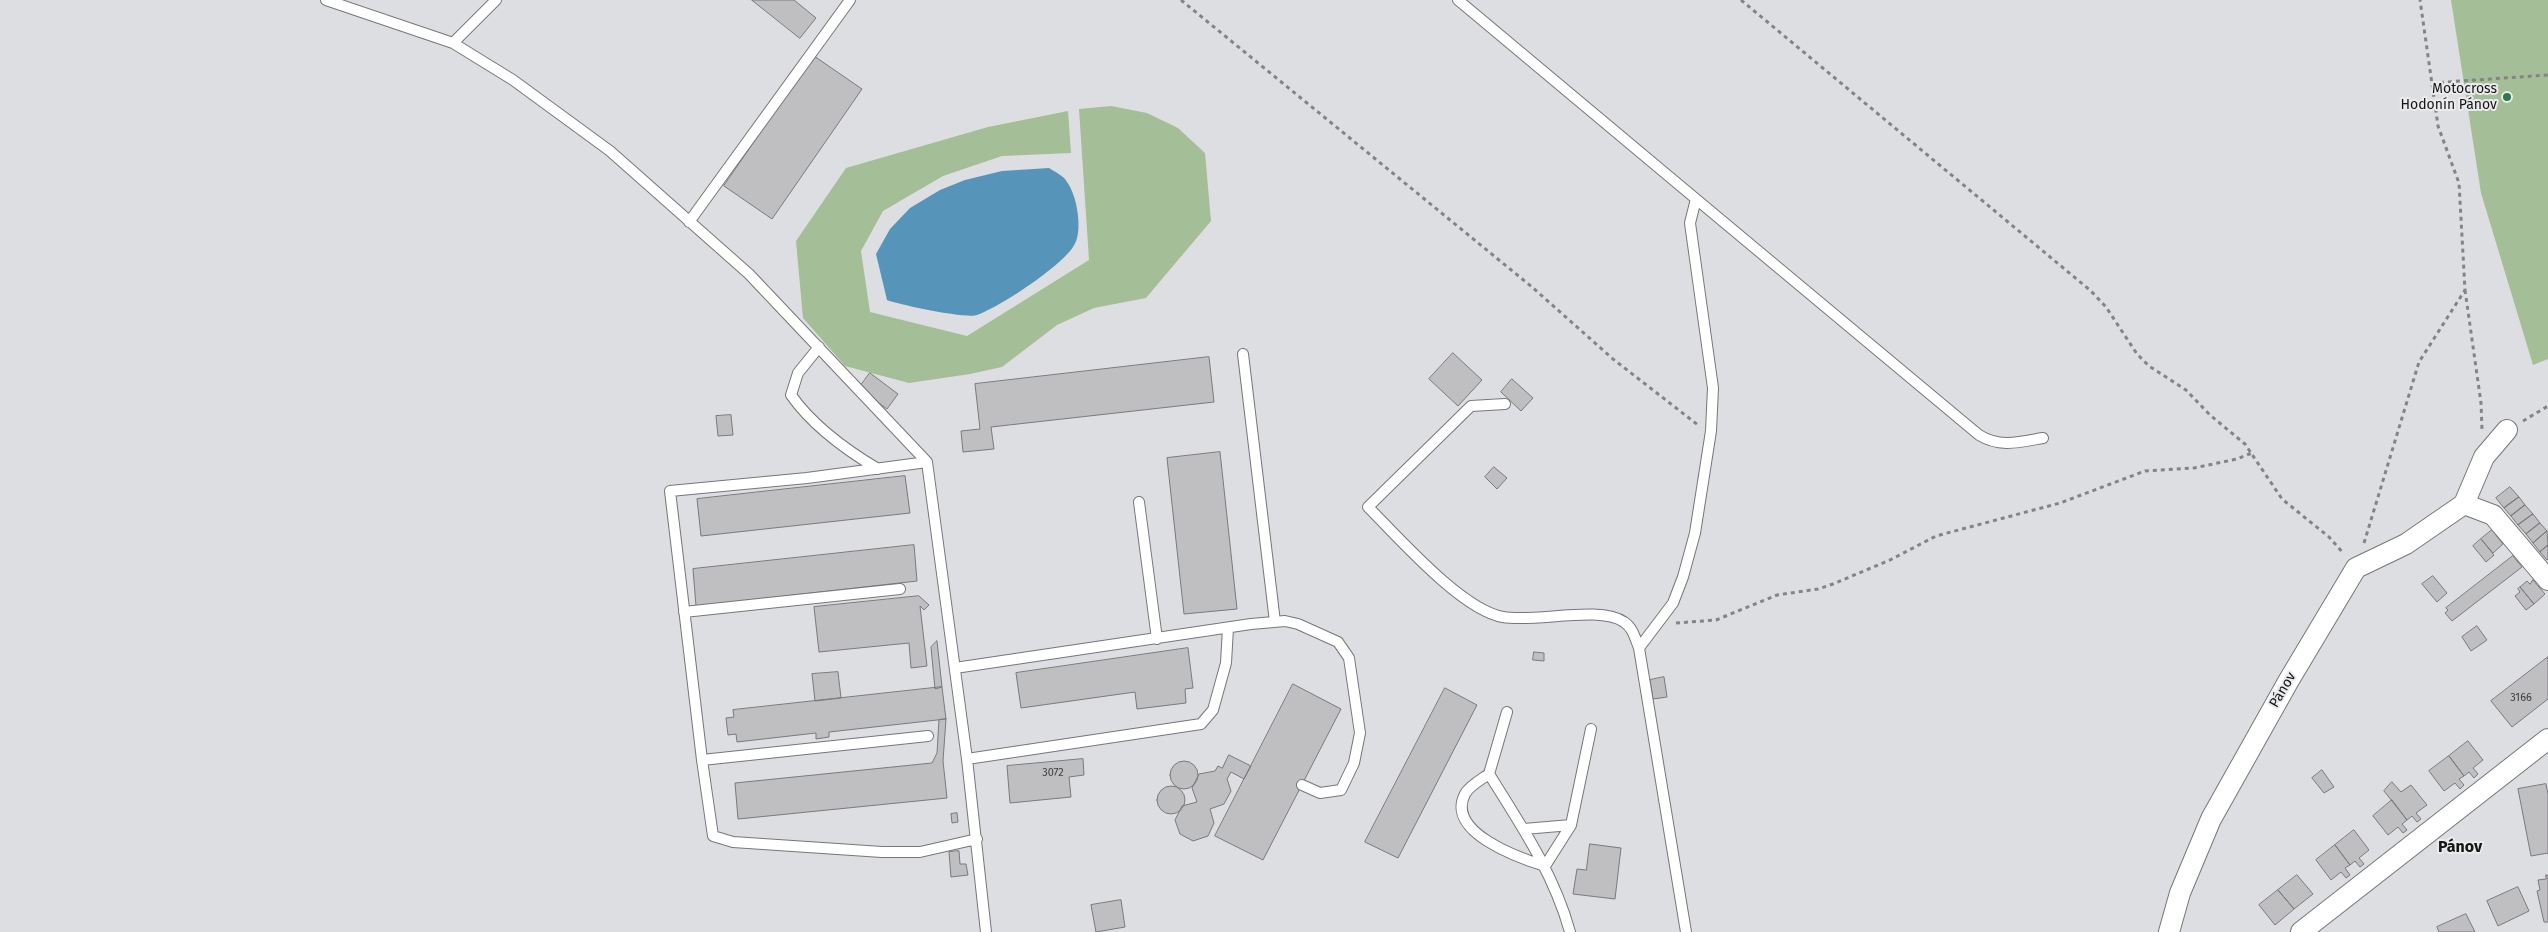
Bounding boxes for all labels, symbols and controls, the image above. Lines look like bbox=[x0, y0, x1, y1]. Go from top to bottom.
place label: Motocross Hodonín Pánov bbox=[2400, 81, 2497, 114]
marker: Motocross Hodonín Pánov bbox=[2501, 91, 2513, 103]
street label: Pánov bbox=[2266, 669, 2300, 711]
house number: 3166 bbox=[2510, 691, 2532, 705]
house number: 3072 bbox=[1042, 766, 1064, 780]
district label: Pánov bbox=[2438, 838, 2482, 858]

